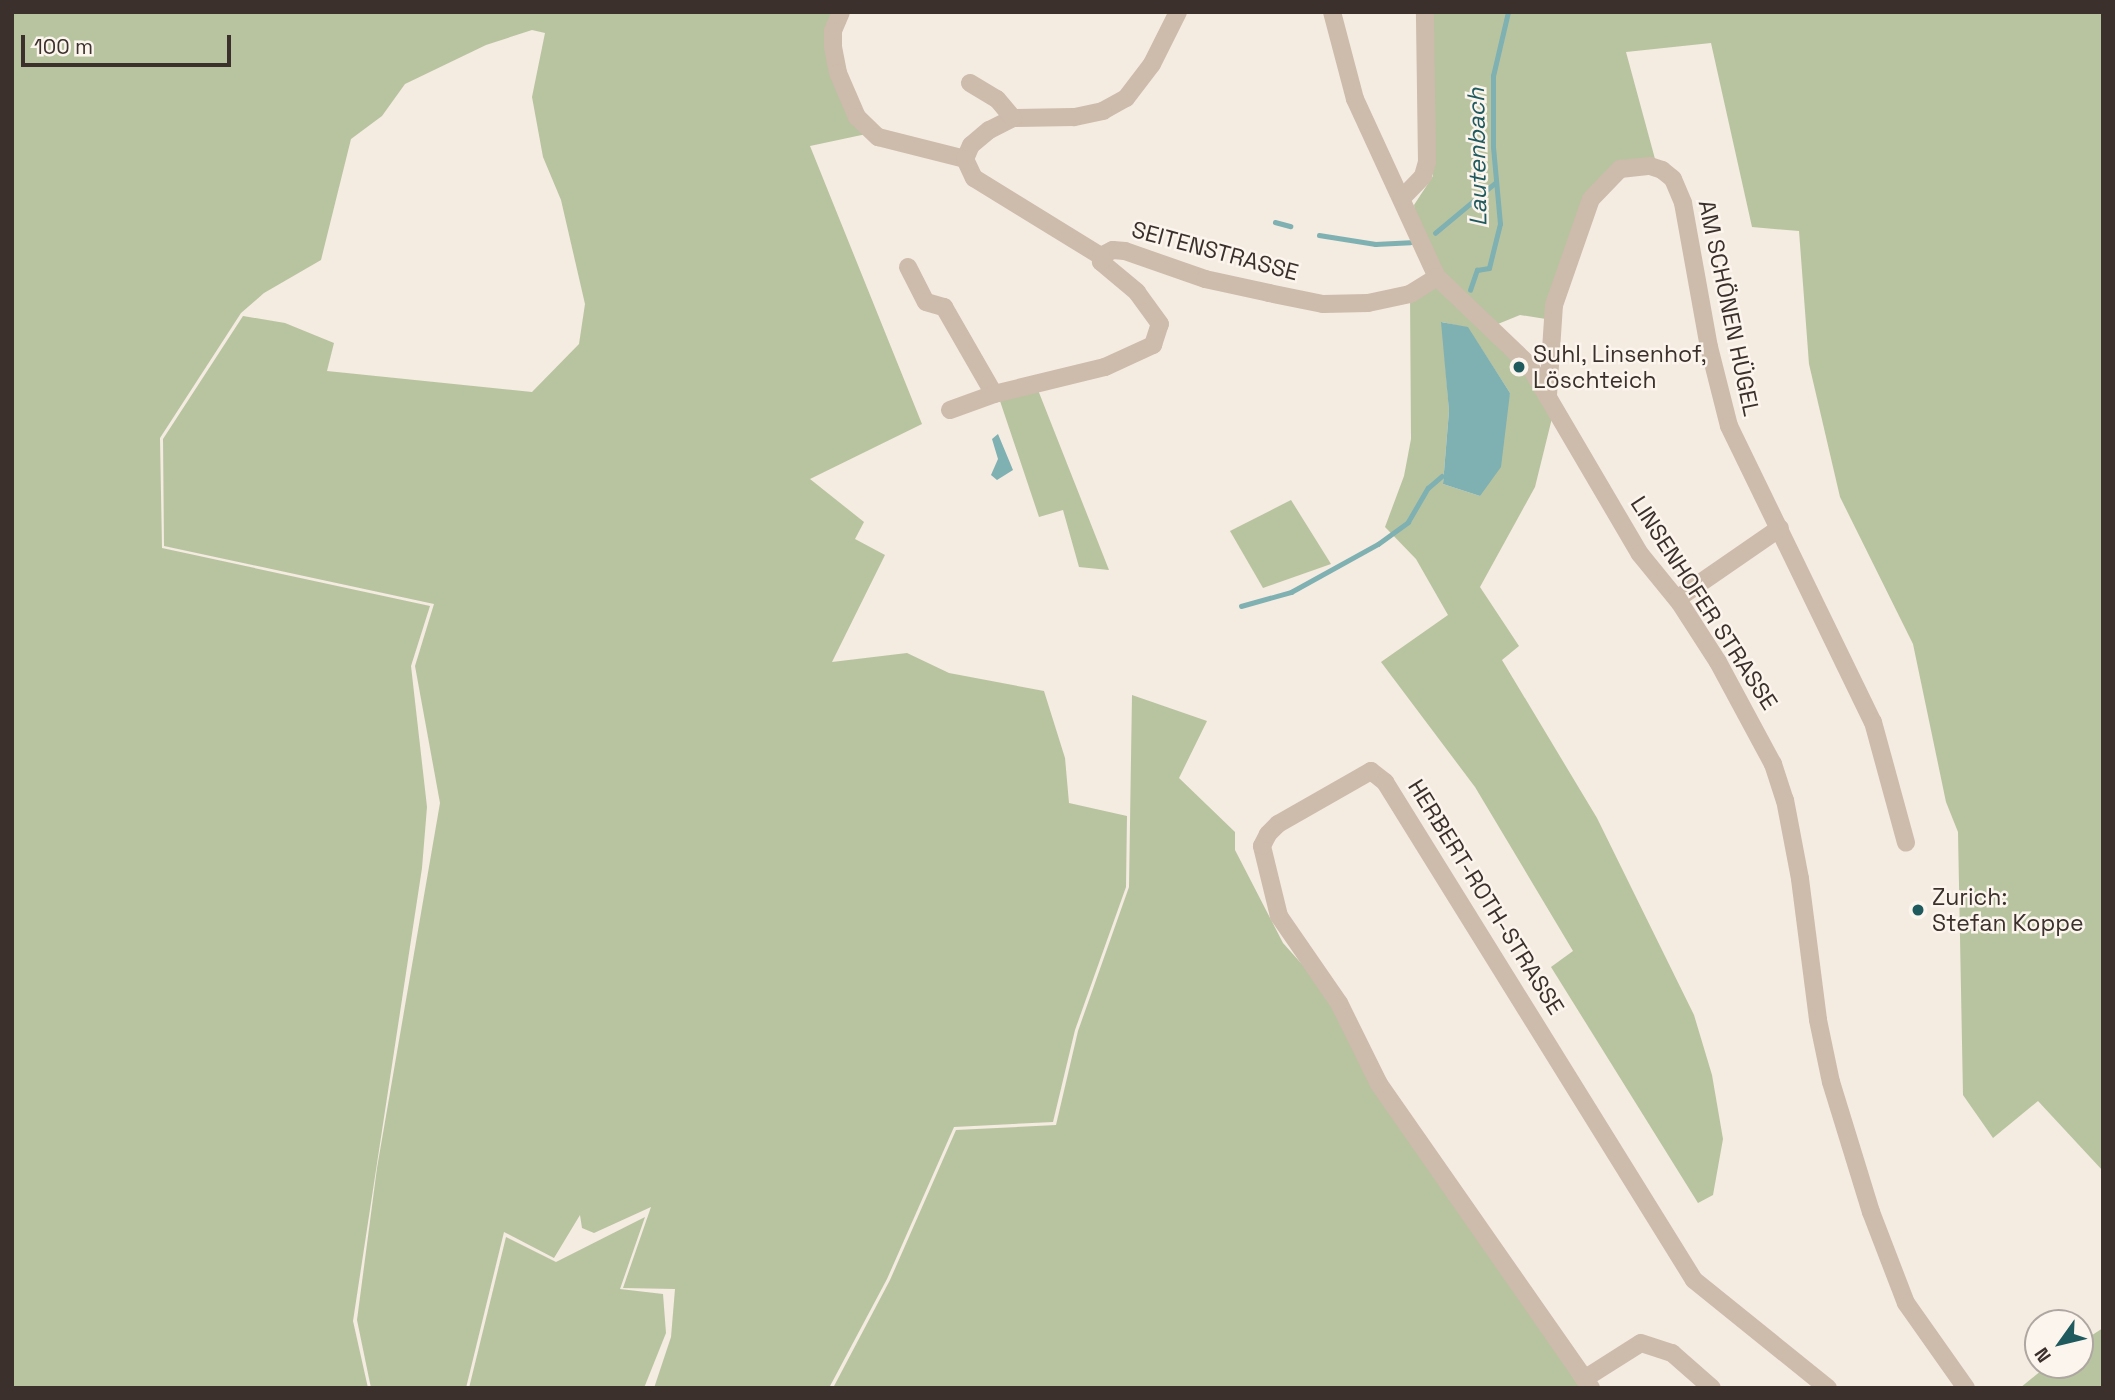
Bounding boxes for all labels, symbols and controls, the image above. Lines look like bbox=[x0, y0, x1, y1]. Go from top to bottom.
scale bar bbox=[24, 21, 234, 65]
text: 100 m bbox=[34, 33, 93, 60]
water label: Lautenbach bbox=[1461, 87, 1493, 227]
street label: AM SCHÖNEN HÜGEL bbox=[1693, 197, 1765, 419]
street label: SEITENSTRASSE bbox=[1129, 215, 1301, 287]
place label: Suhl, Linsenhof, Löschteich bbox=[1533, 340, 1707, 394]
marker: Suhl, Linsenhof, Löschteich bbox=[1511, 359, 1527, 375]
street label: LINSENHOFER STRASSE bbox=[1625, 491, 1783, 715]
street label: HERBERT-ROTH-STRASSE bbox=[1402, 774, 1570, 1020]
place label: Zurich: Stefan Koppe bbox=[1932, 883, 2084, 937]
marker: Zurich: Stefan Koppe bbox=[1910, 902, 1926, 918]
north arrow bbox=[2024, 1309, 2094, 1379]
text: N bbox=[2029, 1343, 2057, 1367]

